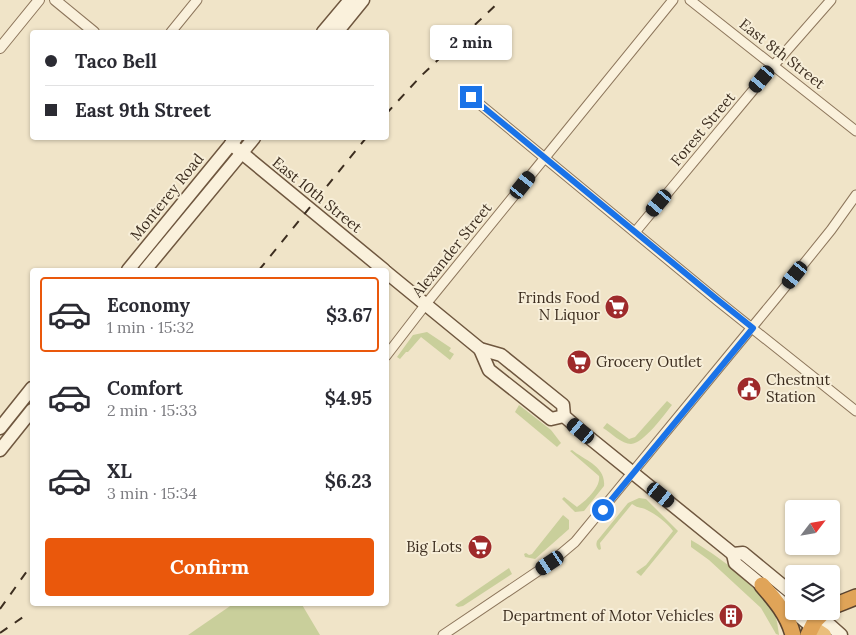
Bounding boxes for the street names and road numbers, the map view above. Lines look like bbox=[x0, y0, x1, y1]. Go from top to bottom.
street label: East 8th Street bbox=[736, 14, 829, 93]
street label: Forest Street bbox=[666, 88, 739, 169]
street label: Monterey Road bbox=[126, 149, 208, 244]
street label: East 10th Street bbox=[269, 153, 366, 237]
street label: Alexander Street bbox=[407, 198, 496, 302]

